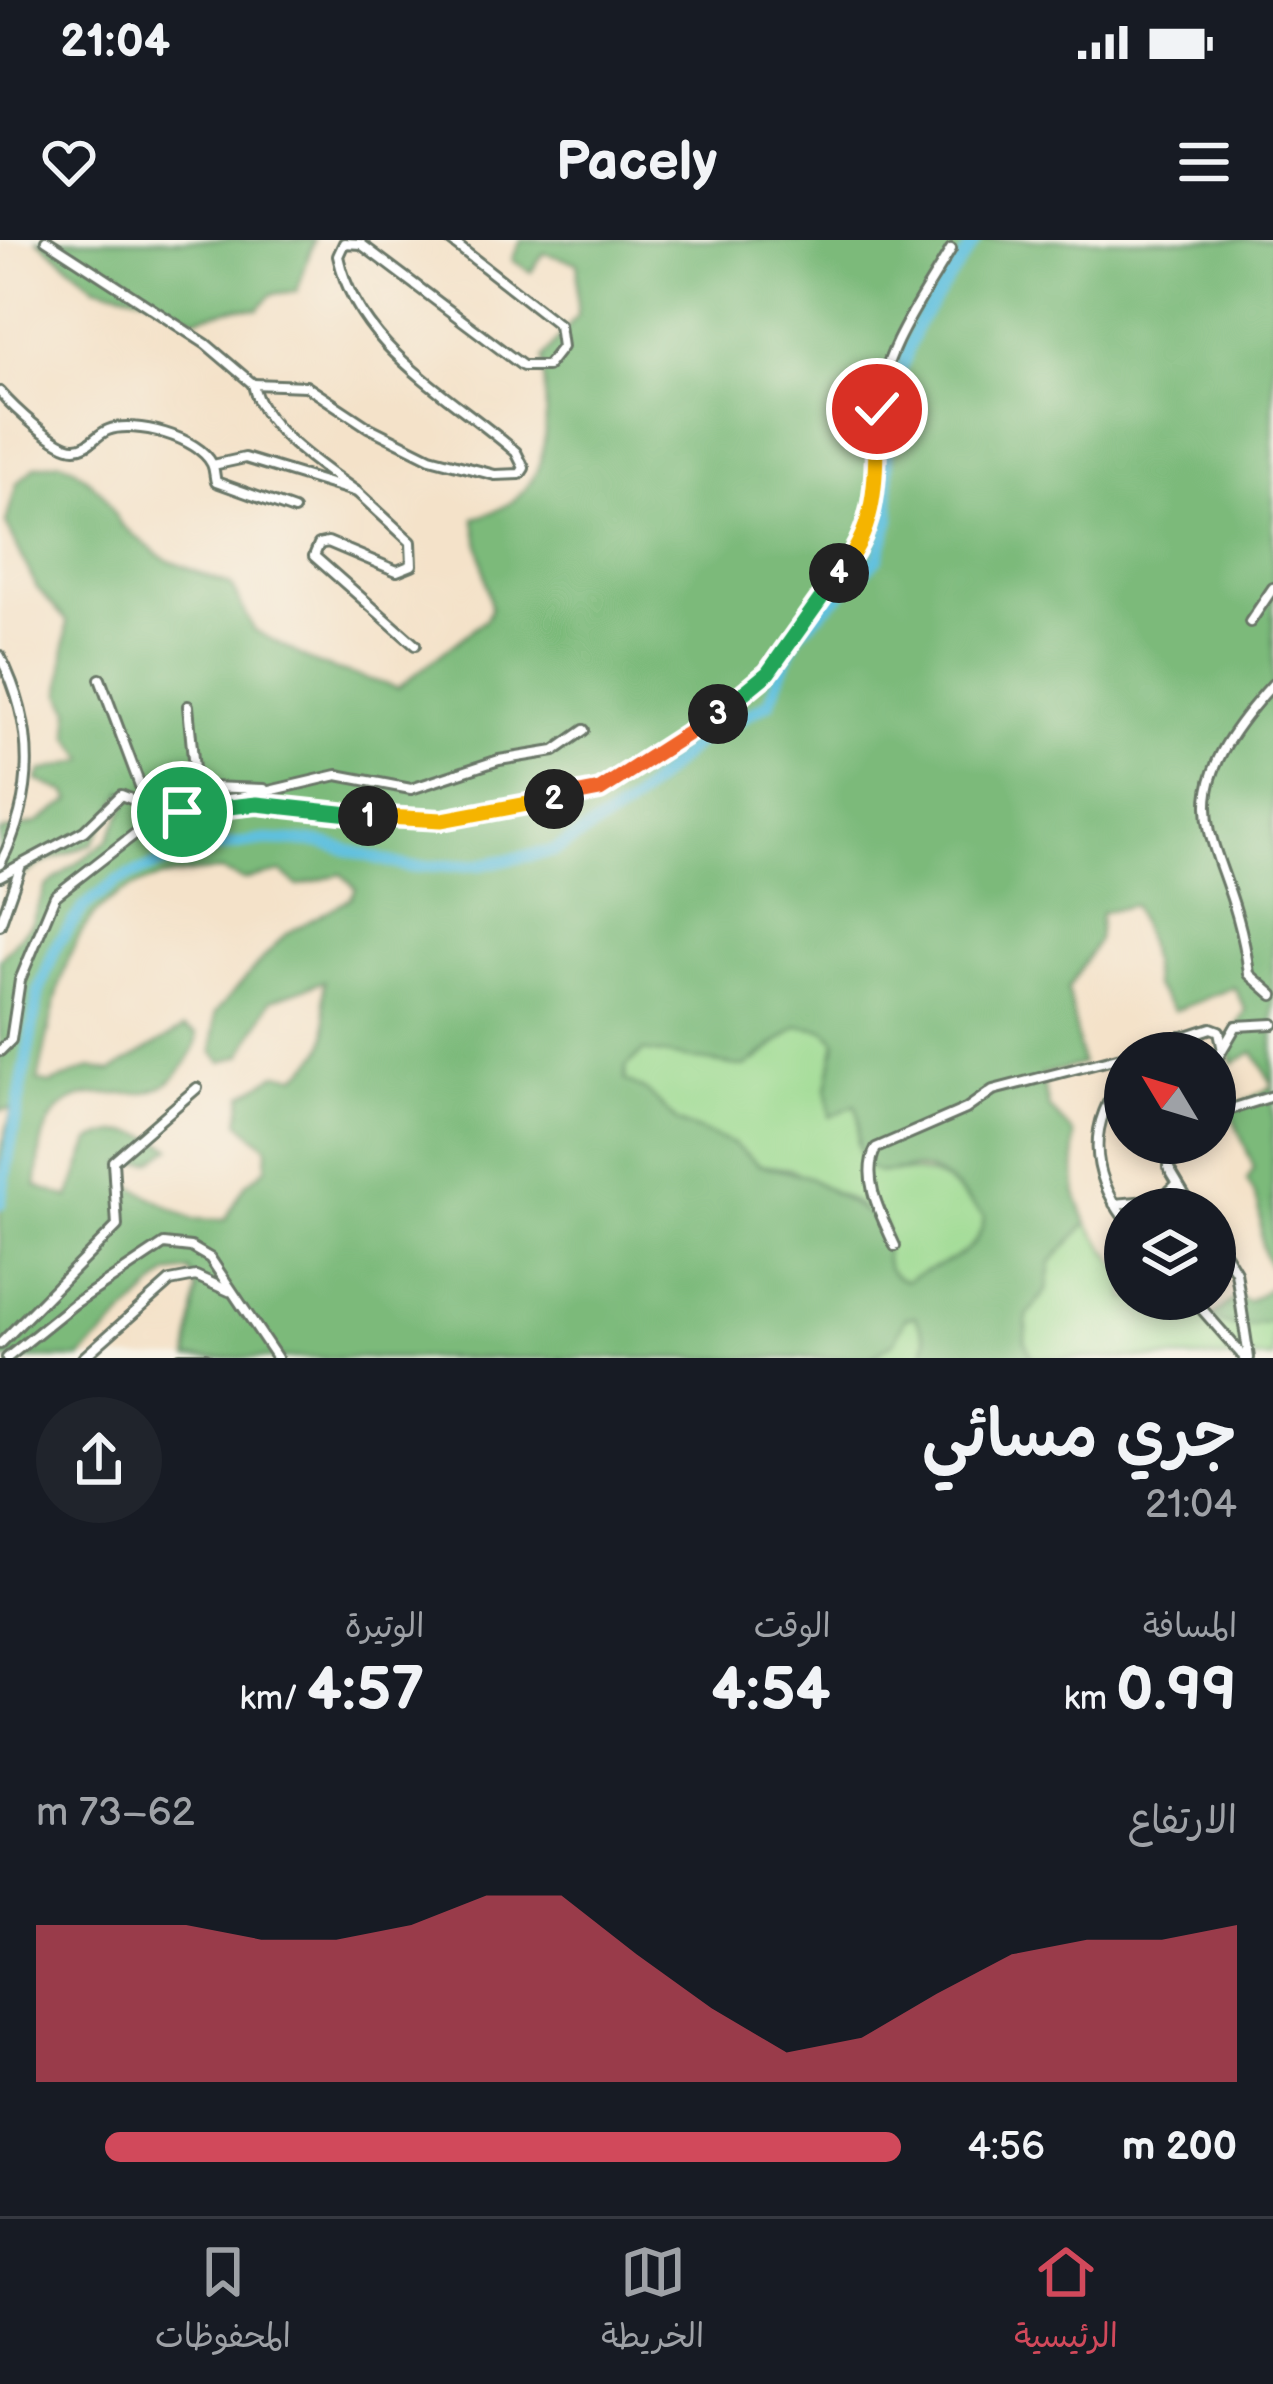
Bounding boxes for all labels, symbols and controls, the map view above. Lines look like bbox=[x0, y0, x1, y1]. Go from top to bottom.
text: 21:04 bbox=[60, 15, 170, 70]
icon: heart bbox=[36, 129, 102, 195]
icon: menu bbox=[1171, 129, 1237, 195]
text: Pacely bbox=[556, 130, 717, 195]
pin bbox=[826, 358, 928, 460]
icon: check bbox=[844, 376, 910, 442]
pin: 4 bbox=[809, 543, 869, 603]
text: 4 bbox=[829, 553, 849, 593]
pin: 3 bbox=[688, 684, 748, 744]
text: 3 bbox=[708, 694, 728, 734]
pin bbox=[131, 761, 233, 863]
pin: 2 bbox=[524, 769, 584, 829]
icon: arrive bbox=[149, 779, 215, 845]
text: 2 bbox=[544, 779, 564, 819]
pin: 1 bbox=[338, 786, 398, 846]
text: 1 bbox=[361, 796, 375, 836]
north arrow bbox=[1104, 1032, 1236, 1164]
map controls bbox=[1104, 1032, 1236, 1320]
button: layers bbox=[1104, 1188, 1236, 1320]
button: share bbox=[36, 1397, 162, 1523]
text: جري مسائي bbox=[922, 1397, 1237, 1476]
text: 21:04 bbox=[1145, 1482, 1237, 1529]
text: الوتيرة bbox=[345, 1607, 424, 1647]
text: الوقت bbox=[754, 1607, 831, 1647]
text: المسافة bbox=[1143, 1607, 1237, 1647]
text: 4:57 bbox=[307, 1655, 424, 1727]
text: 4:54 bbox=[711, 1655, 831, 1727]
text: 0.99 bbox=[1116, 1655, 1237, 1727]
text: /km bbox=[240, 1679, 307, 1719]
text: km bbox=[1064, 1679, 1116, 1719]
text: 62–73 m bbox=[36, 1790, 194, 1837]
text: الارتفاع bbox=[1128, 1798, 1237, 1845]
text: 4:56 bbox=[967, 2124, 1045, 2171]
text: 200 m bbox=[1122, 2124, 1237, 2171]
tab: المحفوظات bbox=[155, 2239, 291, 2365]
tab: الخريطة bbox=[601, 2239, 704, 2365]
tab: الرئيسية bbox=[1014, 2239, 1118, 2365]

